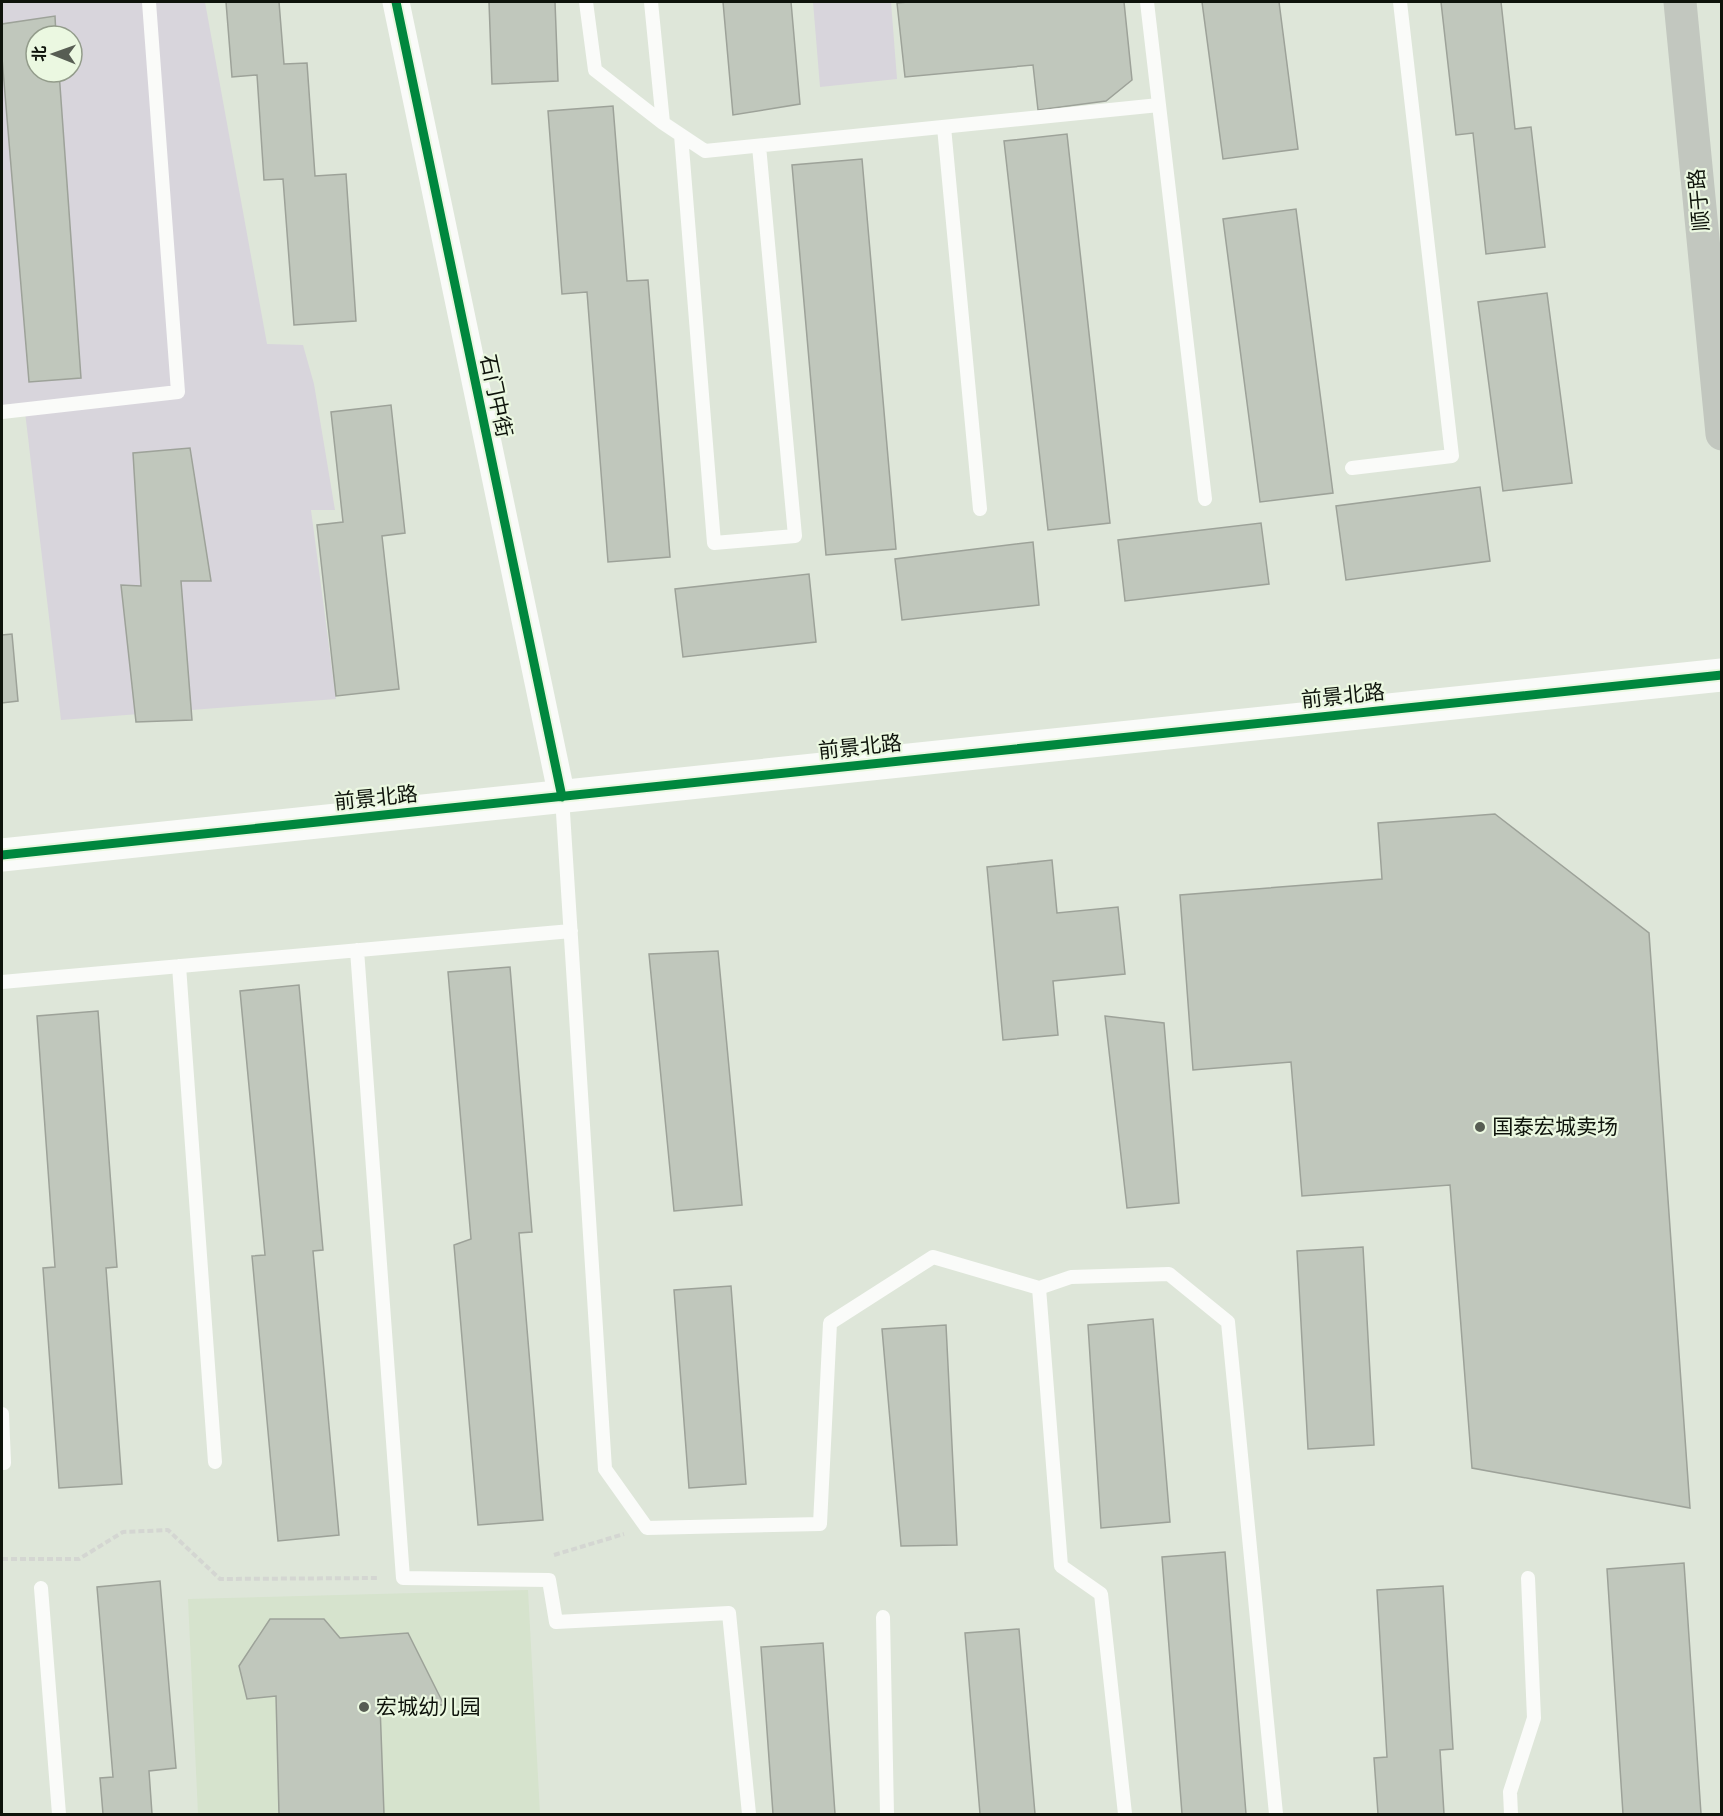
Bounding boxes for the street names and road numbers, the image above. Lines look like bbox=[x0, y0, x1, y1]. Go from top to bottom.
street label: 顺于路 bbox=[1681, 167, 1717, 233]
street label: 石门中街 bbox=[473, 352, 519, 440]
street label: 前景北路 bbox=[1300, 677, 1386, 715]
street label: 前景北路 bbox=[817, 728, 903, 766]
street label: 前景北路 bbox=[333, 779, 419, 817]

